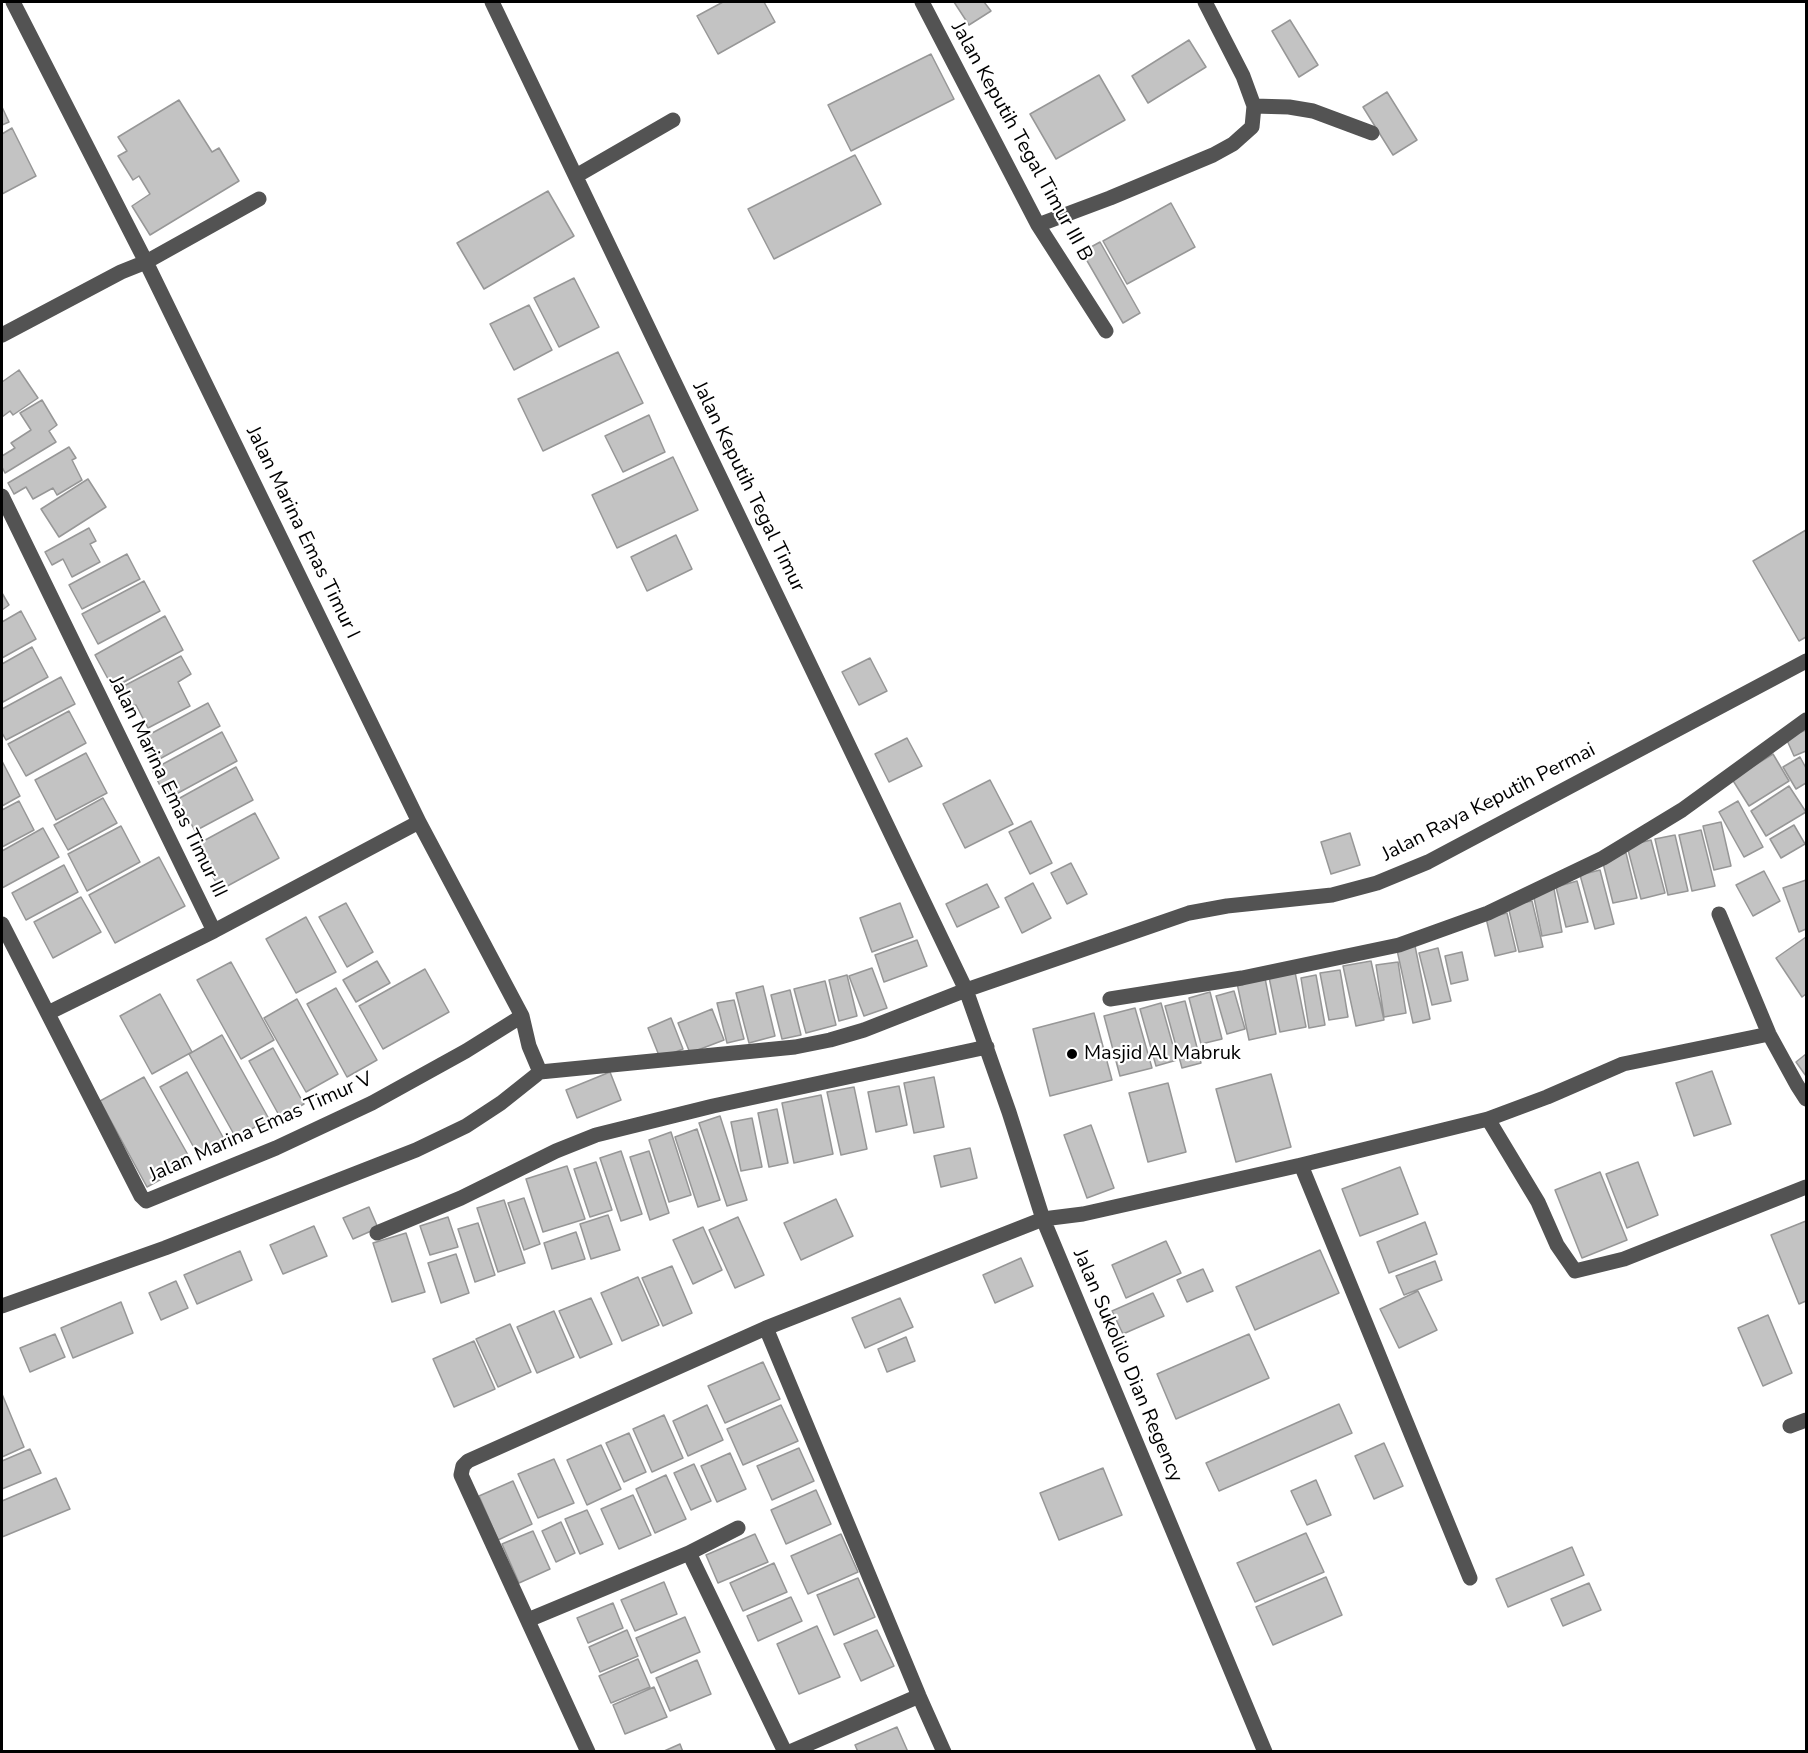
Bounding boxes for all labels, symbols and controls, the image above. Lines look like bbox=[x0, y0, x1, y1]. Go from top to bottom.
street label: Jalan Keputih Tegal Timur III B bbox=[945, 18, 1097, 266]
street label: Jalan Keputih Tegal Timur bbox=[687, 378, 809, 596]
street label: Jalan Marina Emas Timur I bbox=[240, 423, 364, 643]
street label: Jalan Marina Emas Timur III bbox=[103, 672, 231, 902]
street label: Jalan Raya Keputih Permai bbox=[1378, 739, 1600, 867]
place label: Masjid Al Mabruk bbox=[1084, 1042, 1241, 1066]
marker: Masjid Al Mabruk bbox=[1065, 1047, 1079, 1061]
street label: Jalan Marina Emas Timur V bbox=[146, 1068, 376, 1188]
street label: Jalan Sukolilo Dian Regency bbox=[1067, 1246, 1187, 1486]

